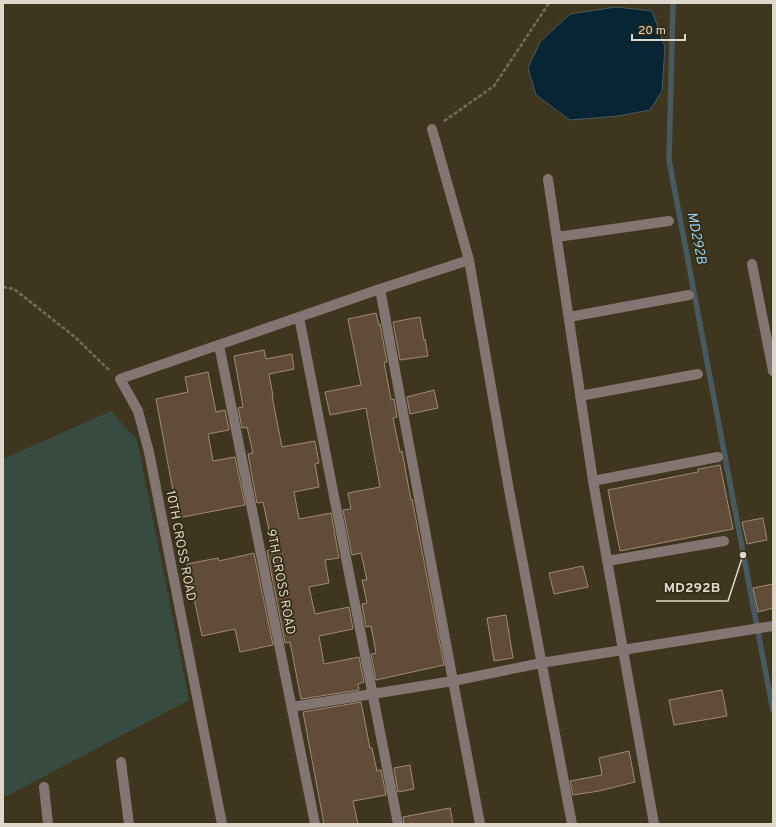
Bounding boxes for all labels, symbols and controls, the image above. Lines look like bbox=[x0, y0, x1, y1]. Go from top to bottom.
scale bar bbox=[632, 16, 685, 42]
text: 20 m bbox=[638, 23, 666, 39]
water label: MD292B bbox=[683, 210, 709, 266]
street label: 10TH CROSS ROAD bbox=[161, 489, 199, 603]
street label: 9TH CROSS ROAD bbox=[262, 528, 298, 636]
callout: MD292B bbox=[656, 575, 728, 601]
text: MD292B bbox=[664, 580, 720, 597]

